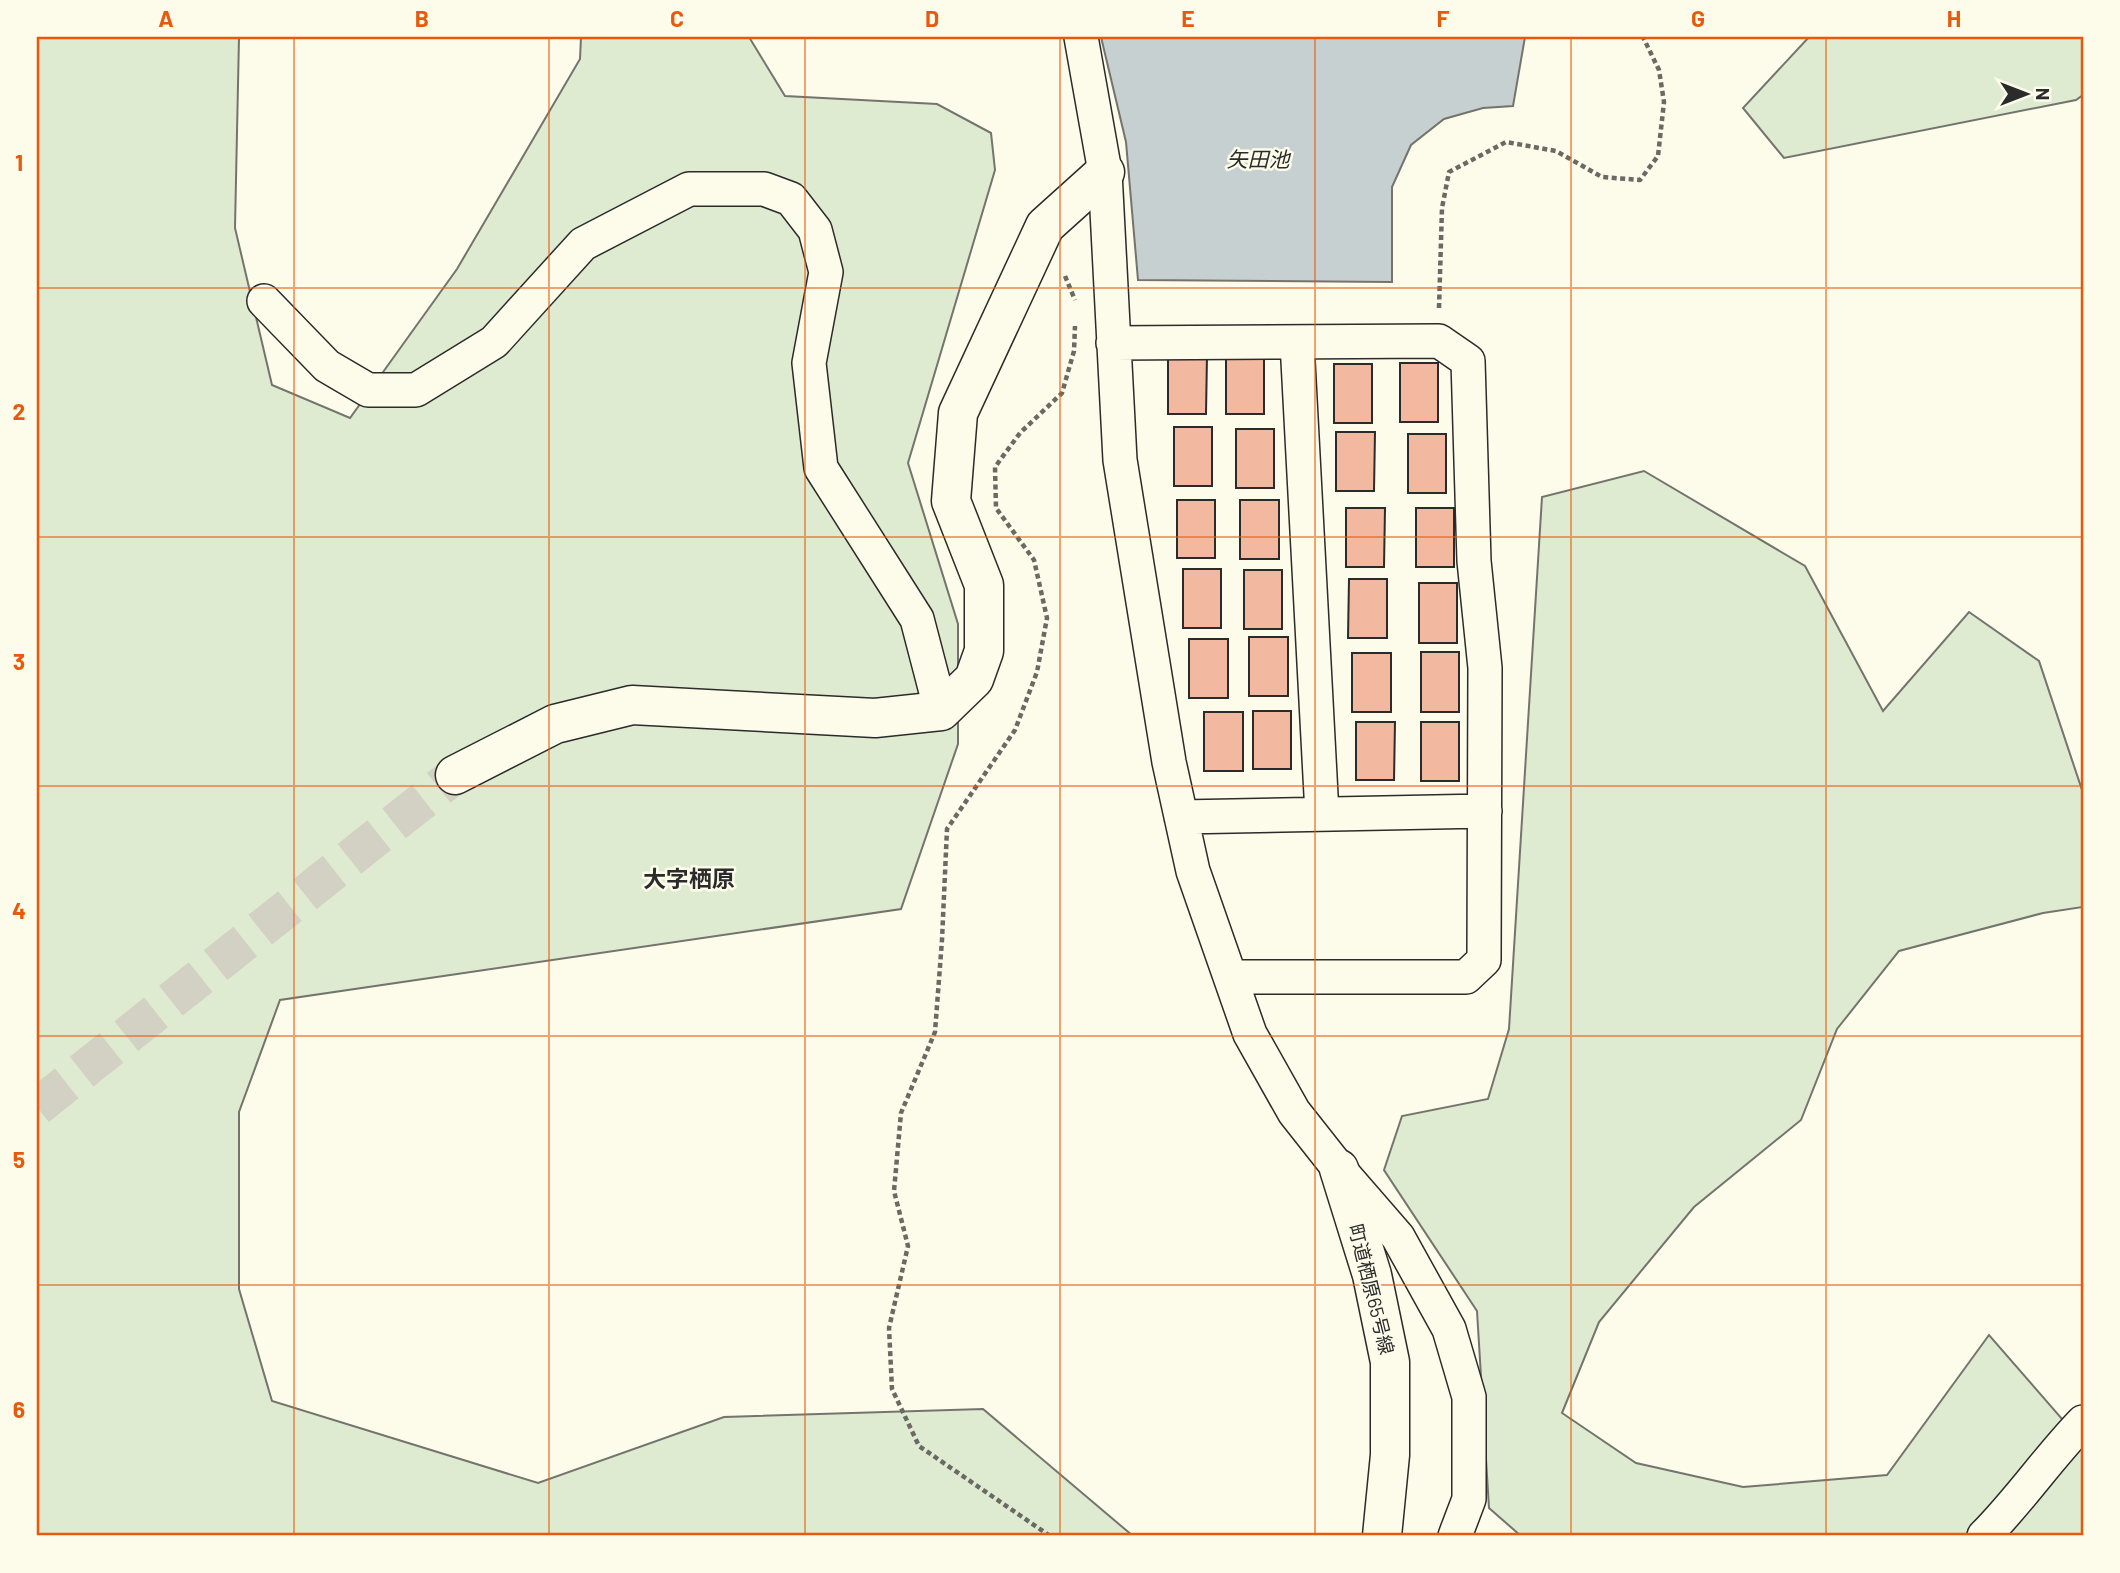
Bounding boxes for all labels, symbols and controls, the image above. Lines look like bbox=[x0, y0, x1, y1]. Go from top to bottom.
text: A bbox=[158, 4, 174, 32]
text: B bbox=[415, 4, 429, 32]
text: C bbox=[670, 4, 684, 32]
text: D bbox=[925, 4, 939, 32]
text: E bbox=[1181, 4, 1195, 32]
text: F bbox=[1437, 4, 1450, 32]
text: G bbox=[1691, 4, 1705, 32]
text: H bbox=[1947, 4, 1961, 32]
north arrow bbox=[1990, 60, 2060, 130]
text: N bbox=[2032, 88, 2055, 100]
water label: 矢田池 bbox=[1227, 146, 1291, 171]
text: 1 bbox=[15, 148, 23, 176]
text: 2 bbox=[13, 397, 25, 425]
text: 3 bbox=[13, 647, 25, 675]
district label: 大字栖原 bbox=[643, 864, 735, 892]
text: 4 bbox=[12, 896, 26, 924]
text: 5 bbox=[13, 1145, 25, 1173]
street label: 町道栖原65号線 bbox=[1345, 1221, 1399, 1357]
text: 6 bbox=[13, 1395, 25, 1423]

